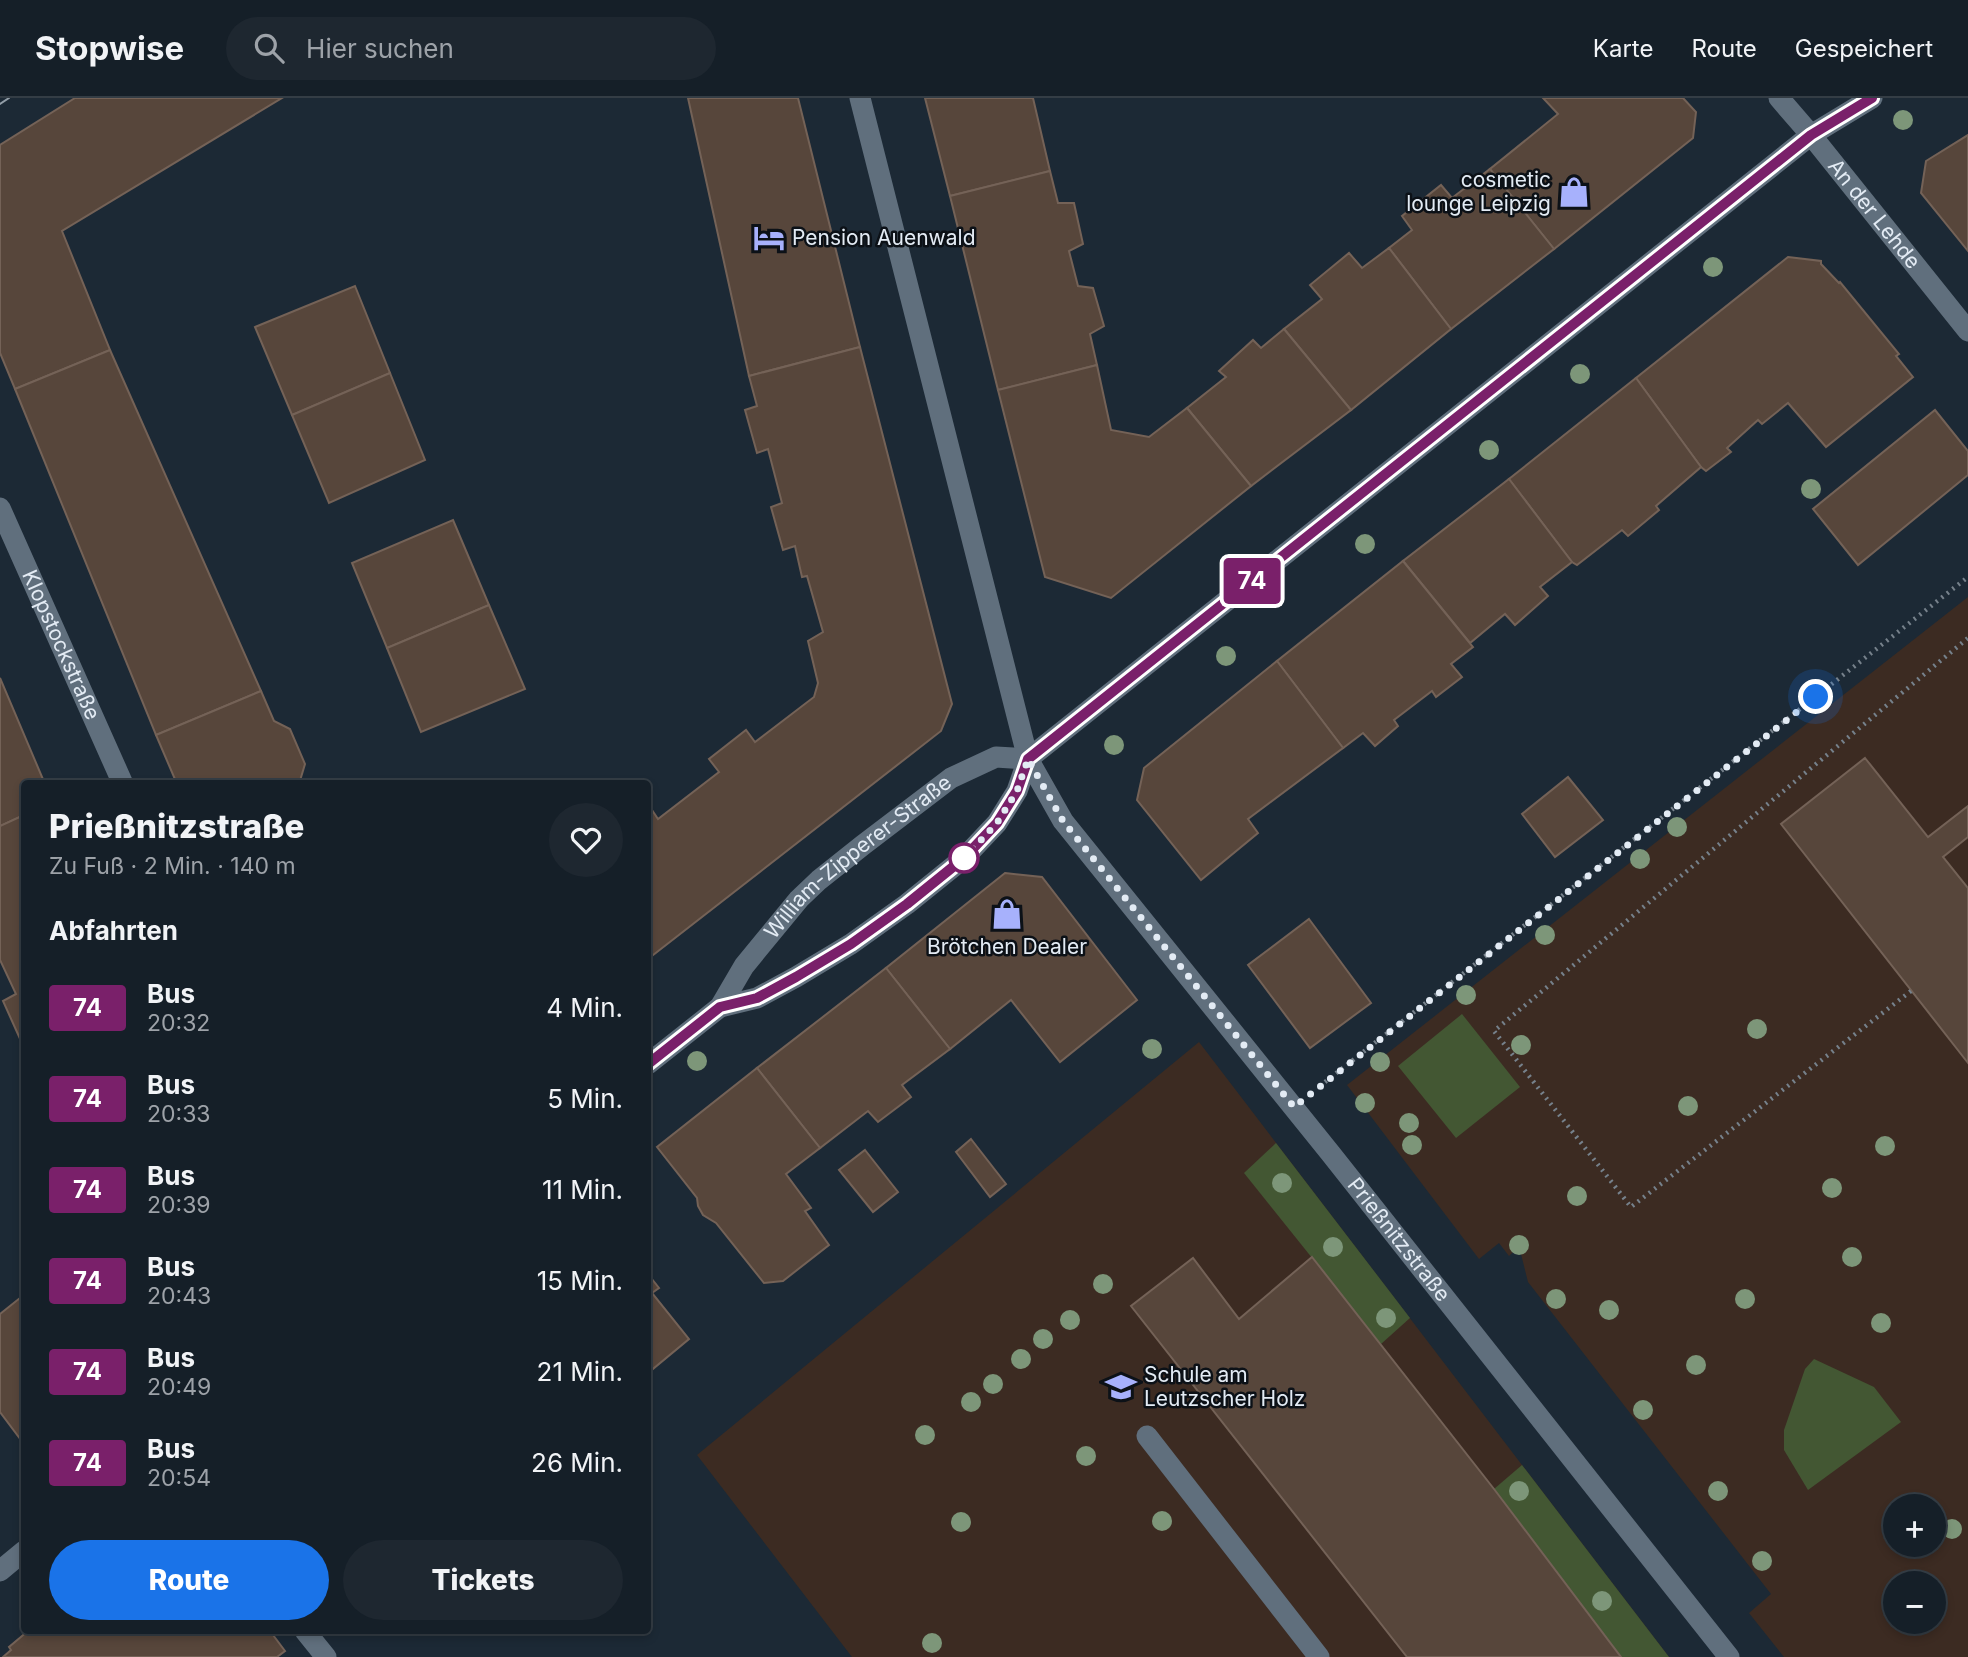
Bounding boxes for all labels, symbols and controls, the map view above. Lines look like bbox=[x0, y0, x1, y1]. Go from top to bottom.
search box bbox=[226, 17, 716, 80]
text: Stopwise bbox=[35, 28, 184, 68]
icon: search bbox=[250, 29, 288, 67]
text: Hier suchen bbox=[306, 33, 454, 64]
text: Karte bbox=[1593, 34, 1653, 63]
text: Route bbox=[1691, 34, 1757, 63]
text: Gespeichert bbox=[1795, 34, 1933, 63]
street label: An der Lehde bbox=[1823, 154, 1926, 273]
place label: cosmetic lounge Leipzig bbox=[1406, 167, 1551, 216]
shop icon: cosmetic lounge Leipzig bbox=[1557, 175, 1591, 209]
hotel icon: Pension Auenwald bbox=[752, 221, 786, 255]
place label: Pension Auenwald bbox=[792, 225, 976, 250]
line badge: 74 bbox=[1220, 558, 1284, 604]
street label: Klopstockstraße bbox=[17, 566, 106, 724]
text: 74 bbox=[1238, 566, 1266, 595]
your location bbox=[1798, 679, 1833, 714]
street label: William-Zipperer-Straße bbox=[759, 769, 956, 943]
button: heart bbox=[549, 803, 623, 877]
text: Prießnitzstraße bbox=[49, 806, 304, 846]
unlabelled marker bbox=[949, 843, 979, 873]
text: Zu Fuß · 2 Min. · 140 m bbox=[49, 852, 296, 880]
shop icon: Brötchen Dealer bbox=[990, 897, 1024, 931]
text: Abfahrten bbox=[49, 915, 178, 946]
place label: Brötchen Dealer bbox=[927, 934, 1087, 959]
text: Bus bbox=[147, 978, 195, 1009]
text: 4 Min. bbox=[546, 992, 623, 1023]
text: 74 bbox=[73, 993, 102, 1022]
text: 20:32 bbox=[147, 1009, 210, 1037]
text: Bus bbox=[147, 1069, 195, 1100]
text: 5 Min. bbox=[547, 1083, 623, 1114]
text: 74 bbox=[73, 1084, 102, 1113]
text: 20:33 bbox=[147, 1100, 211, 1128]
text: Bus bbox=[147, 1160, 195, 1191]
street label: Prießnitzstraße bbox=[1343, 1173, 1456, 1306]
text: 11 Min. bbox=[542, 1174, 623, 1205]
text: 74 bbox=[73, 1175, 102, 1204]
text: 20:39 bbox=[147, 1191, 211, 1219]
text: Bus bbox=[147, 1251, 195, 1282]
text: 15 Min. bbox=[537, 1265, 623, 1296]
text: 74 bbox=[73, 1266, 102, 1295]
text: 20:43 bbox=[147, 1282, 211, 1310]
text: Bus bbox=[147, 1342, 195, 1373]
text: 21 Min. bbox=[537, 1356, 623, 1387]
text: 74 bbox=[73, 1357, 102, 1386]
place label: Schule am Leutzscher Holz bbox=[1144, 1362, 1305, 1411]
school or university icon: Schule am Leutzscher Holz bbox=[1104, 1370, 1138, 1404]
text: 20:49 bbox=[147, 1373, 211, 1401]
text: Bus bbox=[147, 1433, 195, 1464]
text: 26 Min. bbox=[531, 1447, 623, 1478]
text: 74 bbox=[73, 1448, 102, 1477]
text: 20:54 bbox=[147, 1464, 211, 1492]
map controls bbox=[1883, 1494, 1946, 1634]
button: + bbox=[1883, 1494, 1946, 1557]
button: Route bbox=[49, 1540, 329, 1620]
button: Tickets bbox=[343, 1540, 623, 1620]
button: − bbox=[1883, 1571, 1946, 1634]

